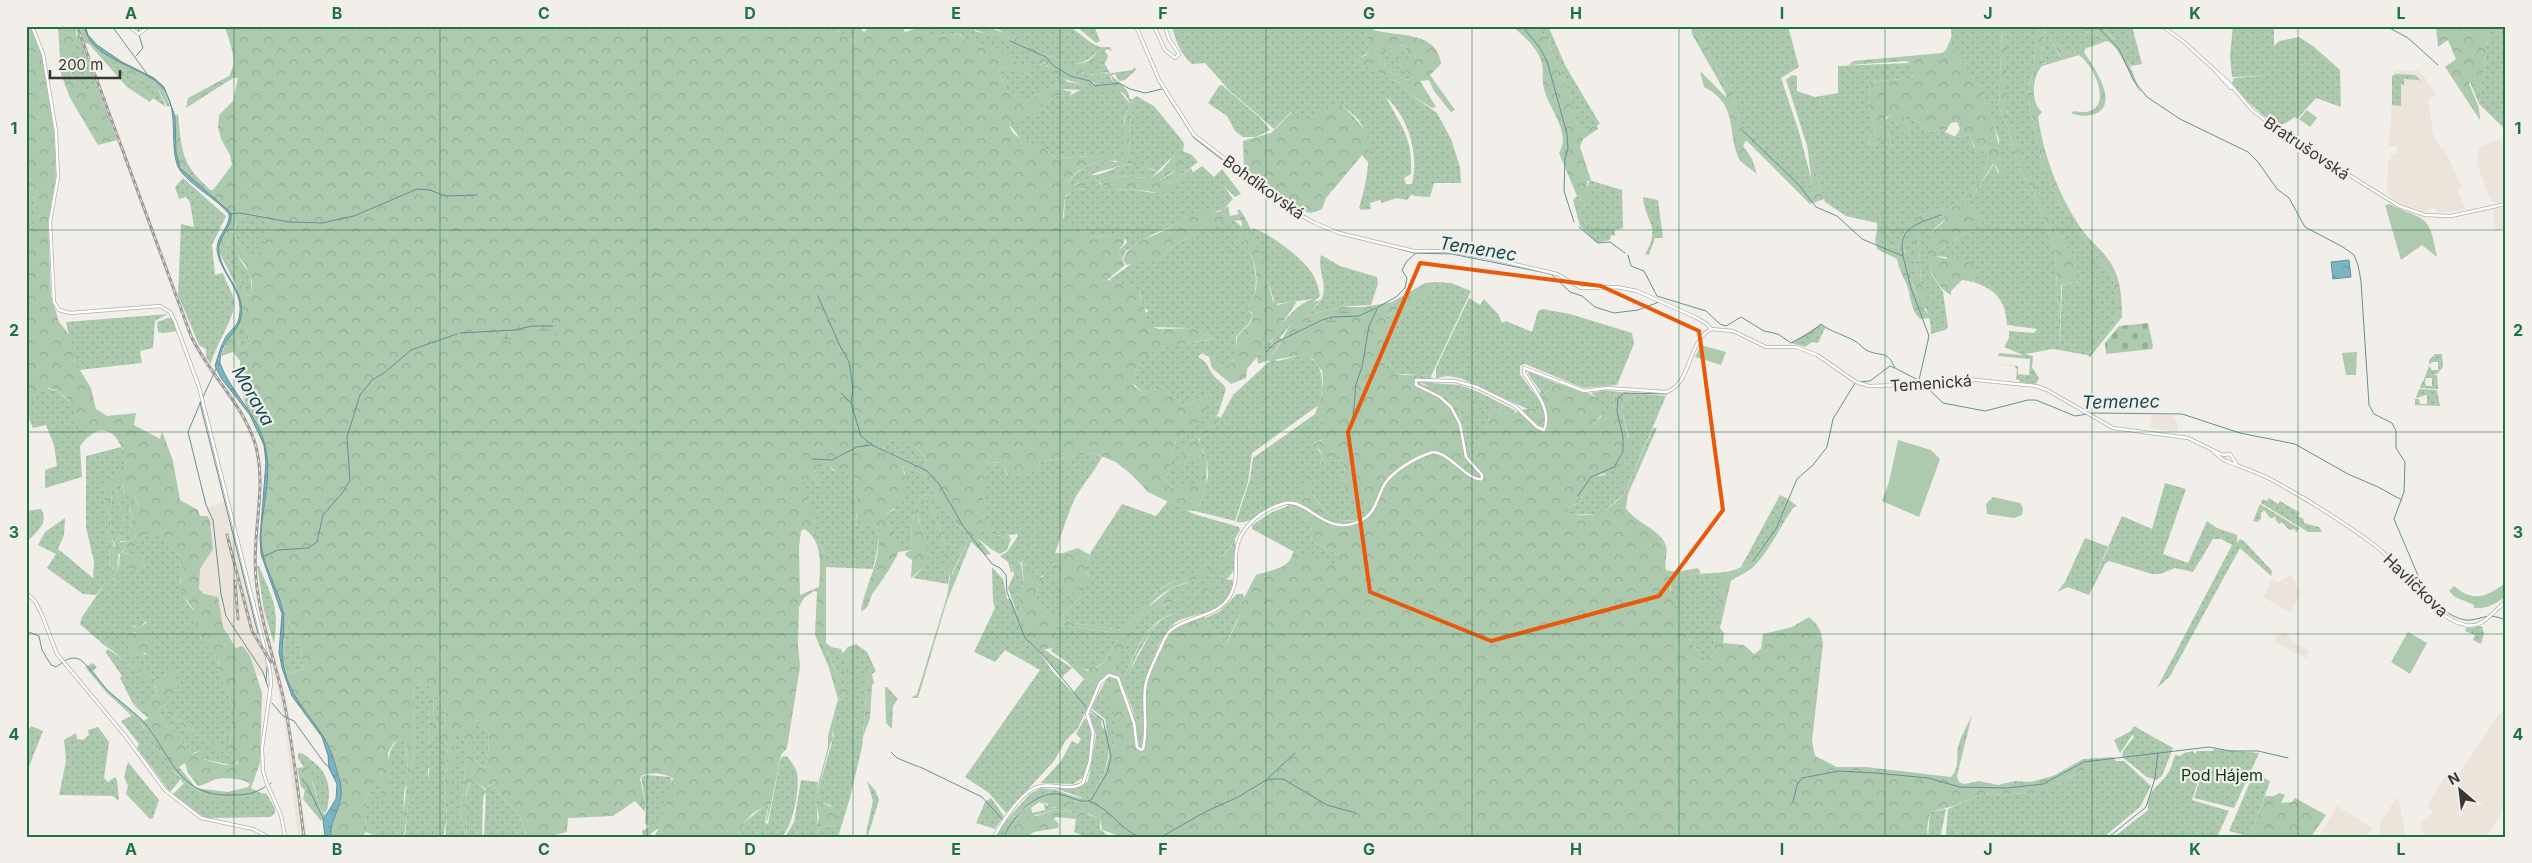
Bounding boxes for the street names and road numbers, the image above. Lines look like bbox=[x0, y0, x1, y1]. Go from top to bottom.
street label: Bratrušovská bbox=[2260, 112, 2354, 184]
street label: Bohdíkovská bbox=[1219, 151, 1309, 223]
street label: Temenická bbox=[1889, 370, 1973, 396]
street label: Havlíčkova bbox=[2379, 549, 2453, 621]

